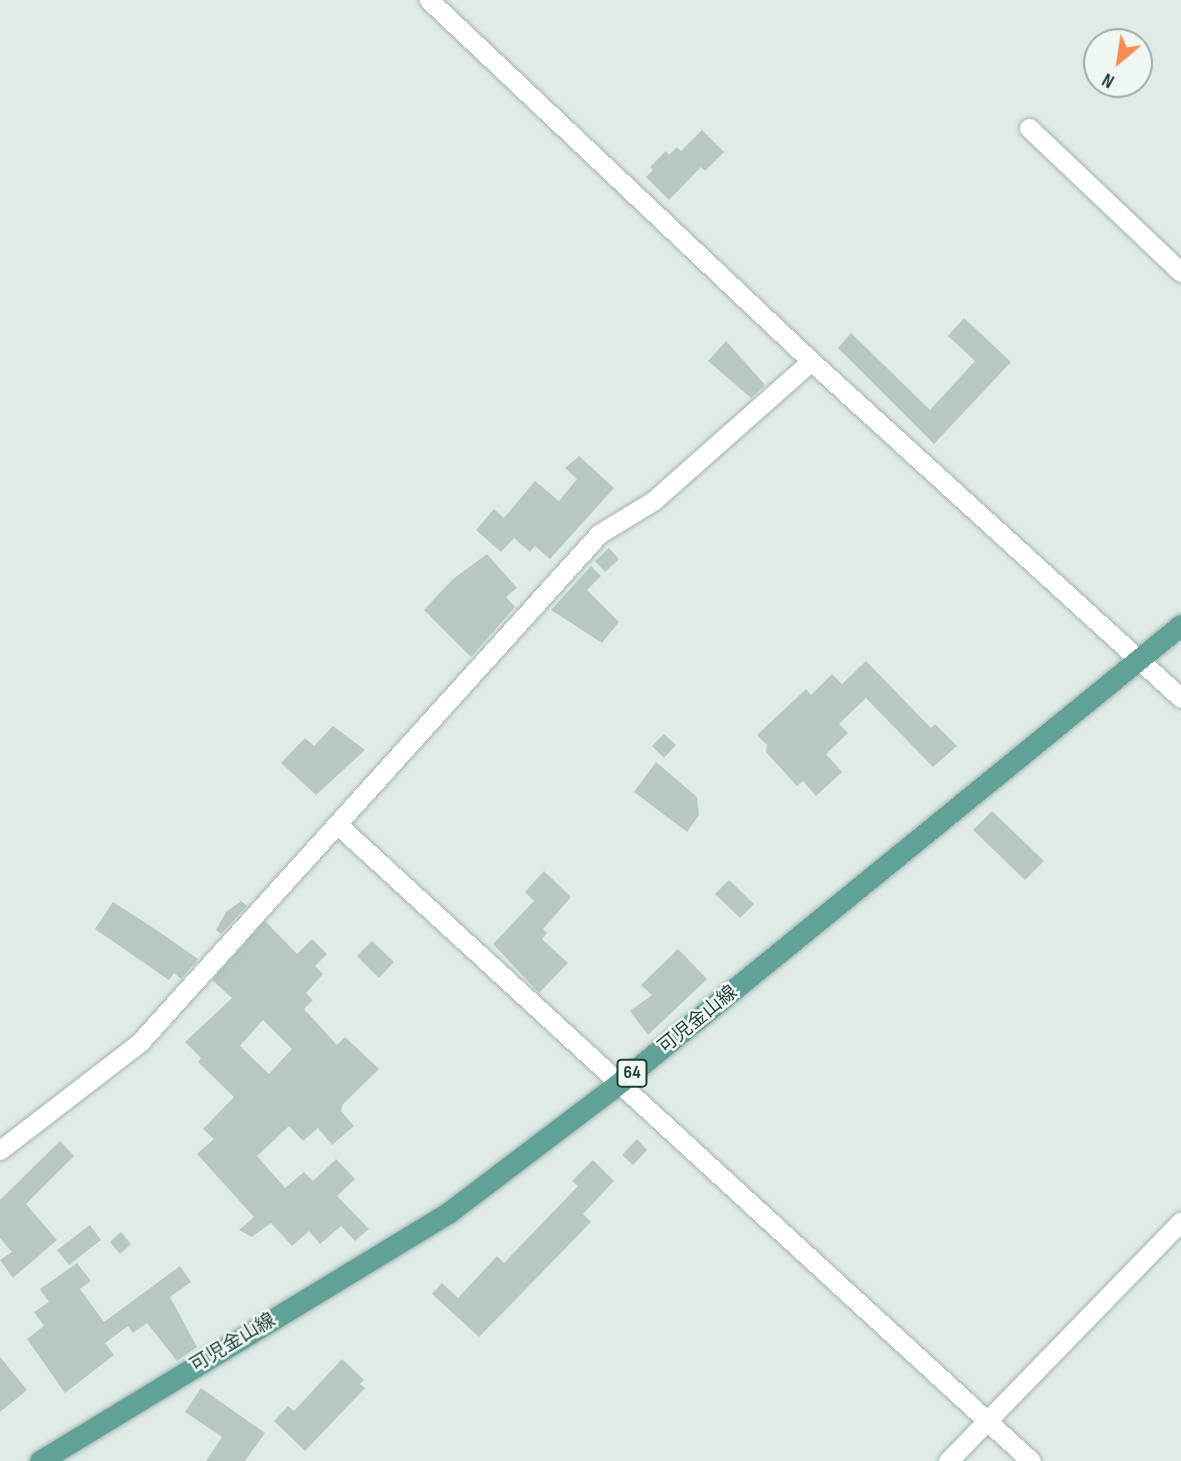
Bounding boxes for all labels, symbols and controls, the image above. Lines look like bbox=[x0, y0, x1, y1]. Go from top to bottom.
north arrow bbox=[1083, 28, 1153, 98]
text: N bbox=[1099, 68, 1119, 93]
street label: 可児金山線 bbox=[654, 981, 742, 1059]
road number: 64 bbox=[616, 1058, 648, 1088]
street label: 可児金山線 bbox=[186, 1309, 280, 1377]

